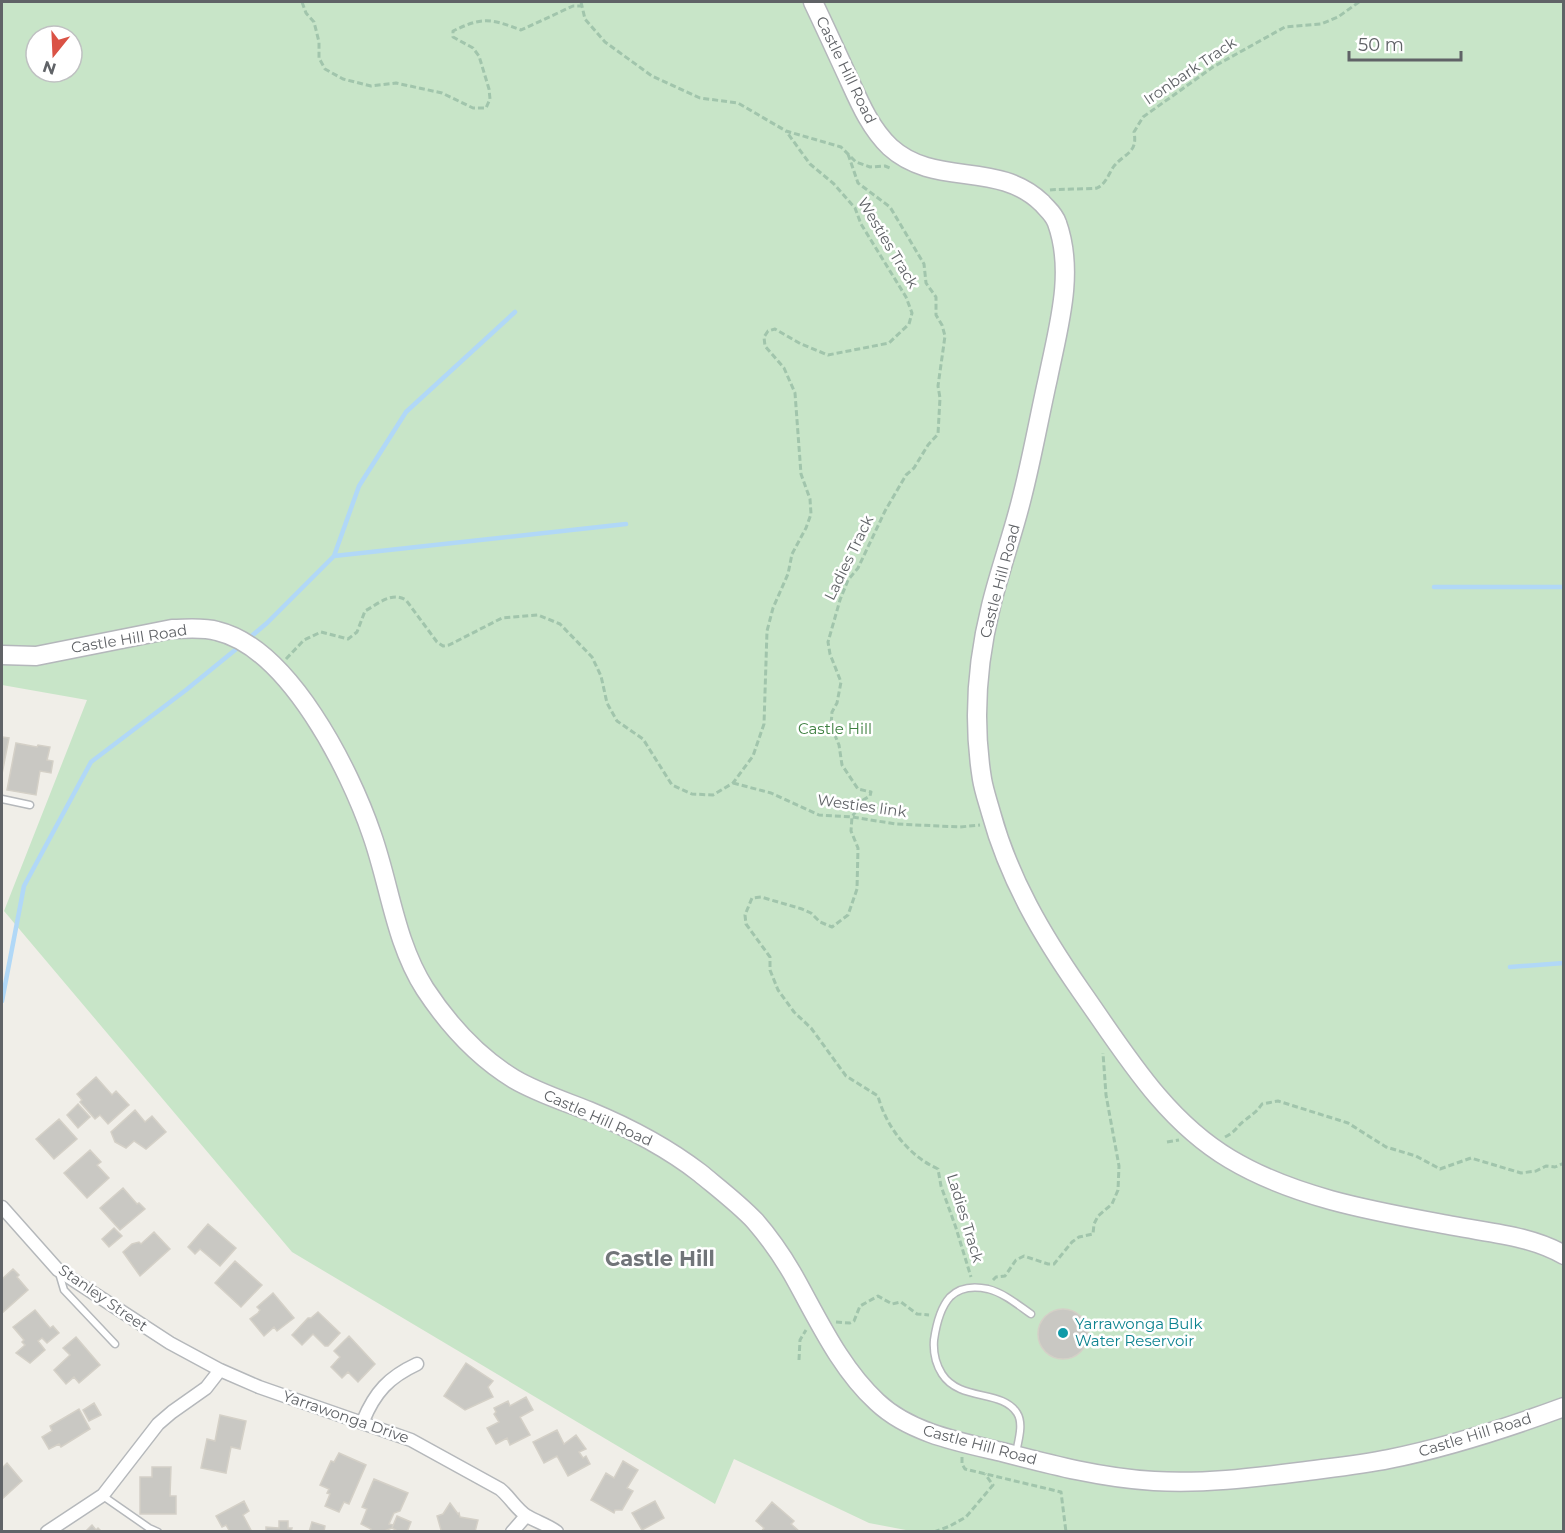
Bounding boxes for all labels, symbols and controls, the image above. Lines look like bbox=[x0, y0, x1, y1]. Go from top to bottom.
street label: Castle Hill Road bbox=[812, 13, 881, 127]
north arrow bbox=[24, 24, 84, 84]
scale bar bbox=[1349, 24, 1462, 62]
street label: Ironbark Track bbox=[1140, 33, 1240, 109]
text: 50 m bbox=[1358, 34, 1404, 56]
text: N bbox=[40, 57, 59, 79]
street label: Westies Track bbox=[854, 194, 923, 292]
street label: Ladies Track bbox=[820, 512, 877, 603]
street label: Castle Hill Road bbox=[975, 522, 1024, 640]
street label: Castle Hill Road bbox=[70, 620, 188, 657]
park label: Castle Hill bbox=[798, 719, 872, 738]
street label: Westies link bbox=[816, 790, 908, 821]
street label: Castle Hill Road bbox=[541, 1085, 656, 1150]
street label: Ladies Track bbox=[943, 1171, 988, 1265]
district label: Castle Hill bbox=[605, 1246, 715, 1271]
street label: Stanley Street bbox=[55, 1260, 152, 1335]
place label: Yarrawonga Bulk Water Reservoir bbox=[1075, 1314, 1202, 1350]
marker: Yarrawonga Bulk Water Reservoir bbox=[1056, 1326, 1070, 1340]
street label: Yarrawonga Drive bbox=[281, 1386, 412, 1447]
street label: Castle Hill Road bbox=[1416, 1408, 1534, 1461]
street label: Castle Hill Road bbox=[921, 1420, 1039, 1469]

